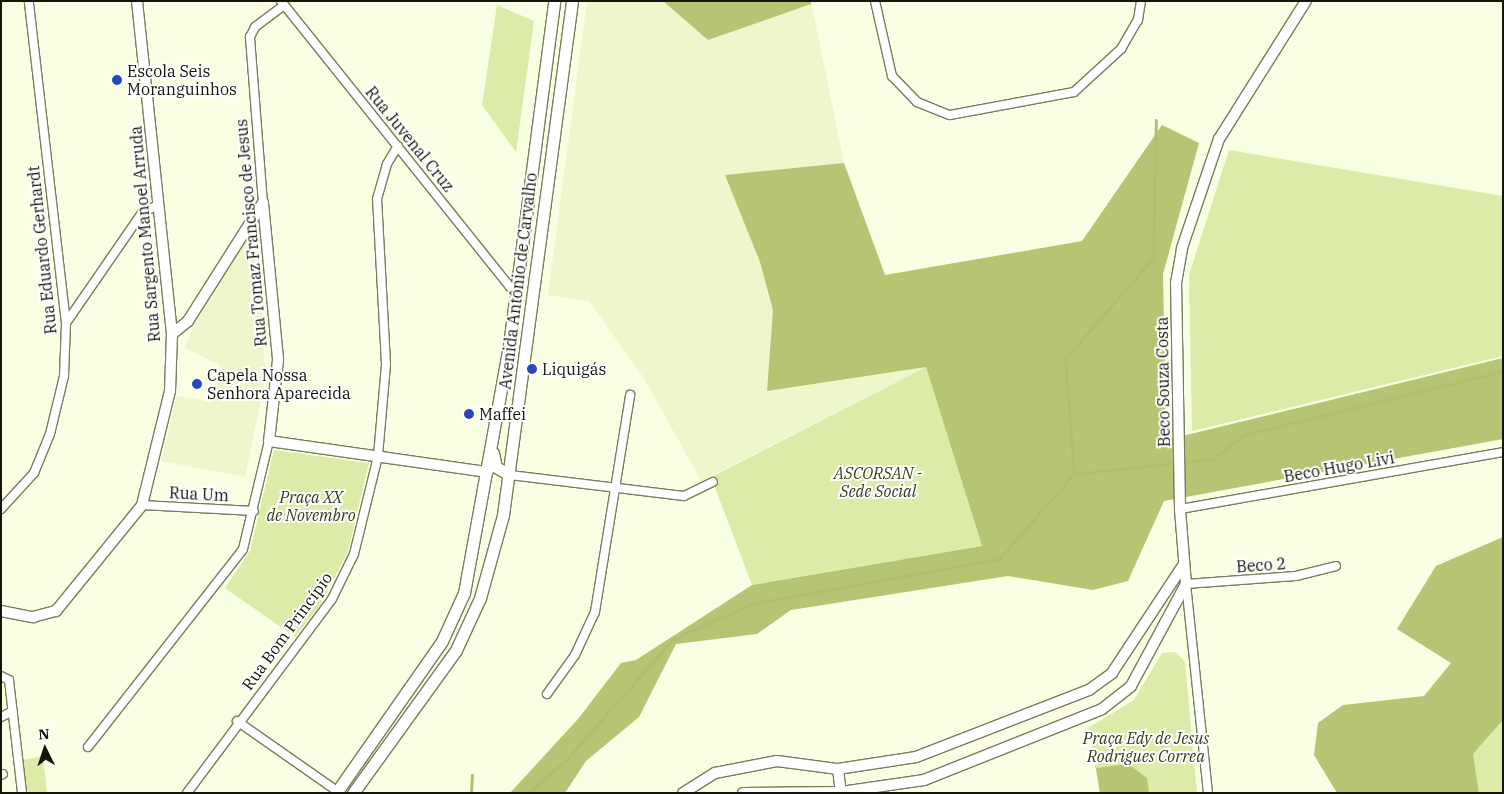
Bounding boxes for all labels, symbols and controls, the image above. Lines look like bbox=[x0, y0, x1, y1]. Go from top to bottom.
place label: Escola Seis Moranguinhos bbox=[127, 61, 237, 99]
marker: Escola Seis Moranguinhos bbox=[111, 74, 123, 86]
street label: Rua Juvenal Cruz bbox=[362, 82, 458, 196]
street label: Rua Tomaz Francisco de Jesus bbox=[231, 118, 271, 348]
street label: Rua Sargento Manoel Arruda bbox=[126, 125, 164, 343]
street label: Rua Eduardo Gerhardt bbox=[24, 165, 60, 335]
street label: Avenida Antônio de Carvalho bbox=[495, 172, 541, 390]
street label: Beco Souza Costa bbox=[1152, 317, 1174, 447]
place label: Liquigás bbox=[542, 359, 606, 379]
marker: Liquigás bbox=[526, 363, 538, 375]
place label: Capela Nossa Senhora Aparecida bbox=[207, 365, 351, 403]
marker: Capela Nossa Senhora Aparecida bbox=[191, 378, 203, 390]
place label: Maffei bbox=[479, 404, 526, 424]
marker: Maffei bbox=[463, 408, 475, 420]
street label: Beco Hugo Livi bbox=[1282, 448, 1396, 486]
park label: ASCORSAN - Sede Social bbox=[834, 463, 922, 501]
street label: Rua Um bbox=[169, 483, 229, 505]
park label: Praça XX de Novembro bbox=[266, 487, 356, 525]
street label: Beco 2 bbox=[1236, 554, 1286, 576]
street label: Rua Bom Princípio bbox=[238, 568, 336, 694]
north arrow bbox=[20, 724, 70, 774]
text: N bbox=[38, 725, 50, 743]
park label: Praça Edy de Jesus Rodrigues Correa bbox=[1083, 728, 1209, 766]

